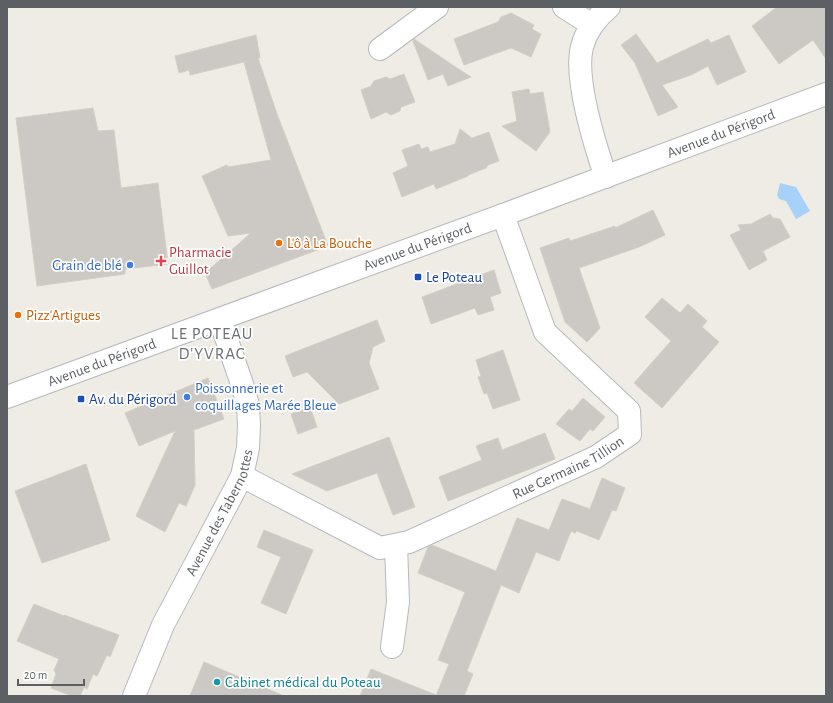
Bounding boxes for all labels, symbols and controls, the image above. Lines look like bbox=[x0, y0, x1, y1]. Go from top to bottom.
street label: Avenue du Périgord bbox=[665, 107, 777, 161]
street label: Avenue du Périgord bbox=[361, 220, 474, 274]
place label: L'ô à La Bouche bbox=[287, 236, 372, 251]
marker: L'ô à La Bouche bbox=[274, 238, 284, 248]
place label: Pharmacie Guillot bbox=[169, 245, 232, 277]
marker: Pharmacie Guillot bbox=[156, 256, 166, 266]
place label: Grain de blé bbox=[52, 258, 122, 273]
marker: Grain de blé bbox=[125, 260, 135, 270]
place label: Le Poteau bbox=[426, 270, 482, 285]
marker: Le Poteau bbox=[413, 272, 423, 282]
place label: Pizz'Artigues bbox=[26, 308, 101, 323]
marker: Pizz'Artigues bbox=[13, 310, 23, 320]
district label: LE POTEAU D'YVRAC bbox=[171, 325, 253, 362]
street label: Avenue du Périgord bbox=[46, 336, 158, 389]
place label: Poissonnerie et coquillages Marée Bleue bbox=[195, 381, 337, 413]
place label: Av. du Périgord bbox=[89, 392, 176, 407]
marker: Poissonnerie et coquillages Marée Bleue bbox=[182, 392, 192, 402]
marker: Av. du Périgord bbox=[76, 394, 86, 404]
street label: Rue Germaine Tillion bbox=[510, 434, 627, 502]
street label: Avenue des Tabernottes bbox=[183, 448, 255, 578]
scale bar bbox=[18, 661, 84, 687]
text: 20 m bbox=[24, 669, 47, 681]
place label: Cabinet médical du Poteau bbox=[225, 675, 381, 690]
marker: Cabinet médical du Poteau bbox=[212, 677, 222, 687]

